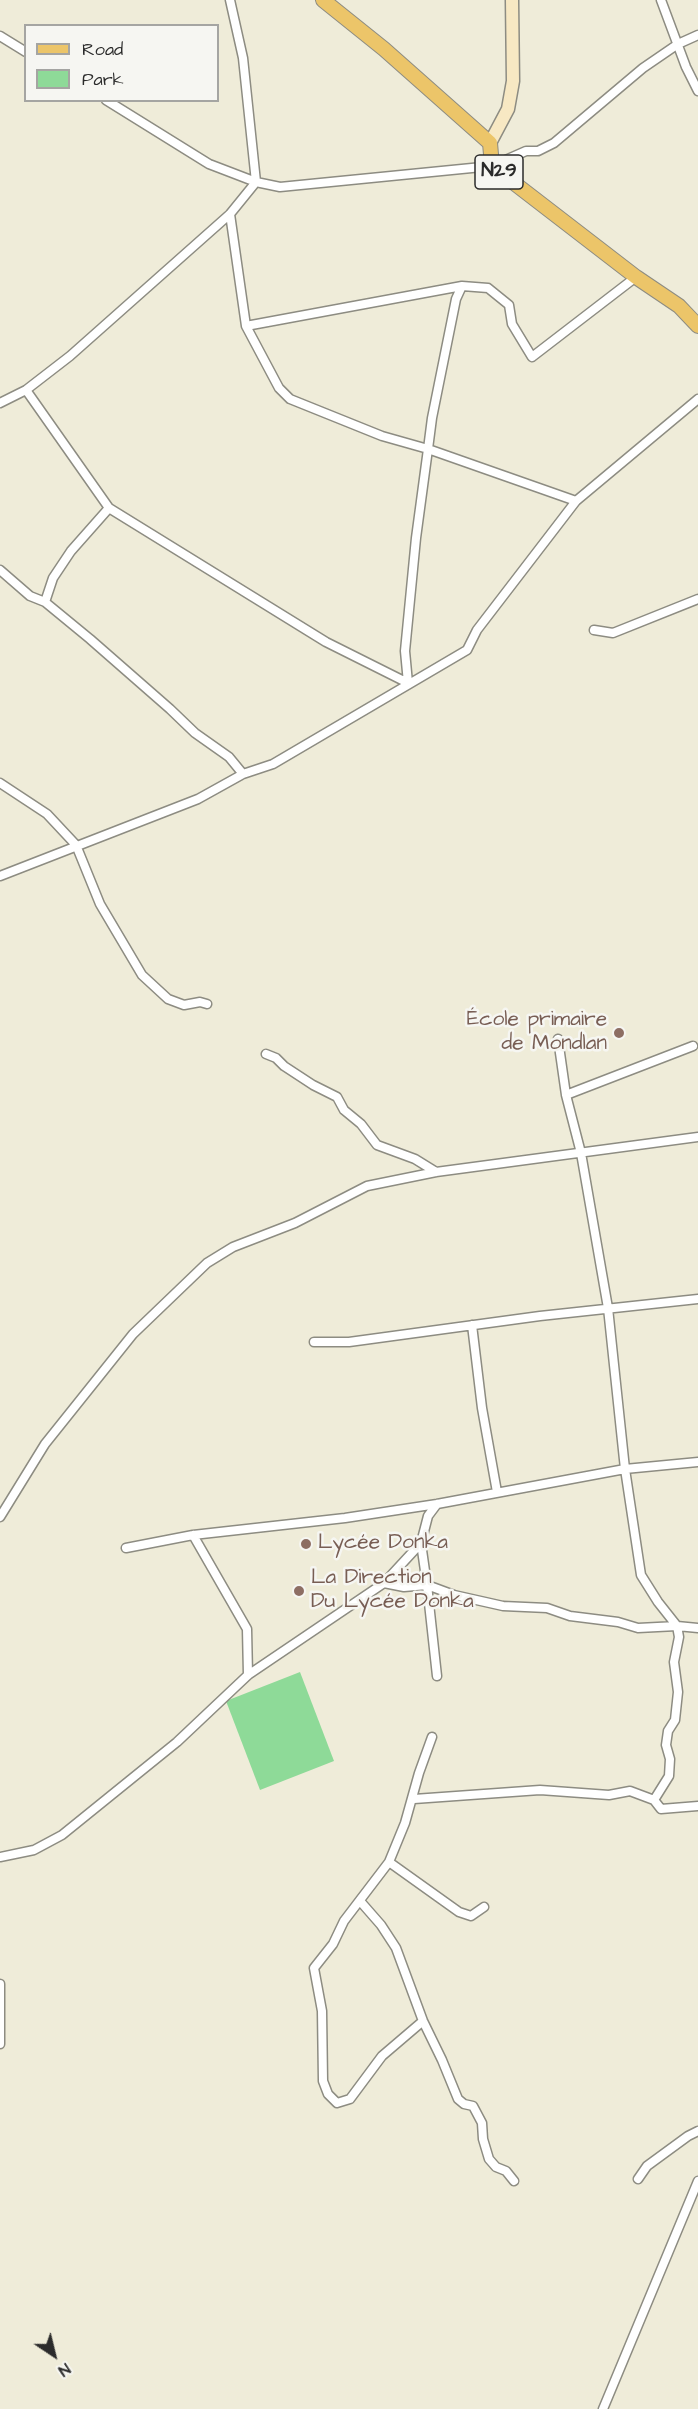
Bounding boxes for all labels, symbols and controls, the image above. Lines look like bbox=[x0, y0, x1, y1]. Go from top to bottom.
legend bbox=[24, 24, 219, 102]
text: Road bbox=[82, 37, 123, 62]
text: Park bbox=[82, 67, 124, 92]
road number: N29 bbox=[475, 155, 523, 189]
place label: École primaire de Mondlan bbox=[467, 1008, 607, 1058]
marker: École primaire de Mondlan bbox=[612, 1026, 626, 1040]
place label: Lycée Donka bbox=[318, 1531, 448, 1557]
marker: Lycée Donka bbox=[299, 1537, 313, 1551]
place label: La Direction Du Lycée Donka bbox=[311, 1566, 474, 1616]
marker: La Direction Du Lycée Donka bbox=[292, 1584, 306, 1598]
north arrow bbox=[24, 2325, 84, 2385]
text: N bbox=[54, 2358, 75, 2382]

